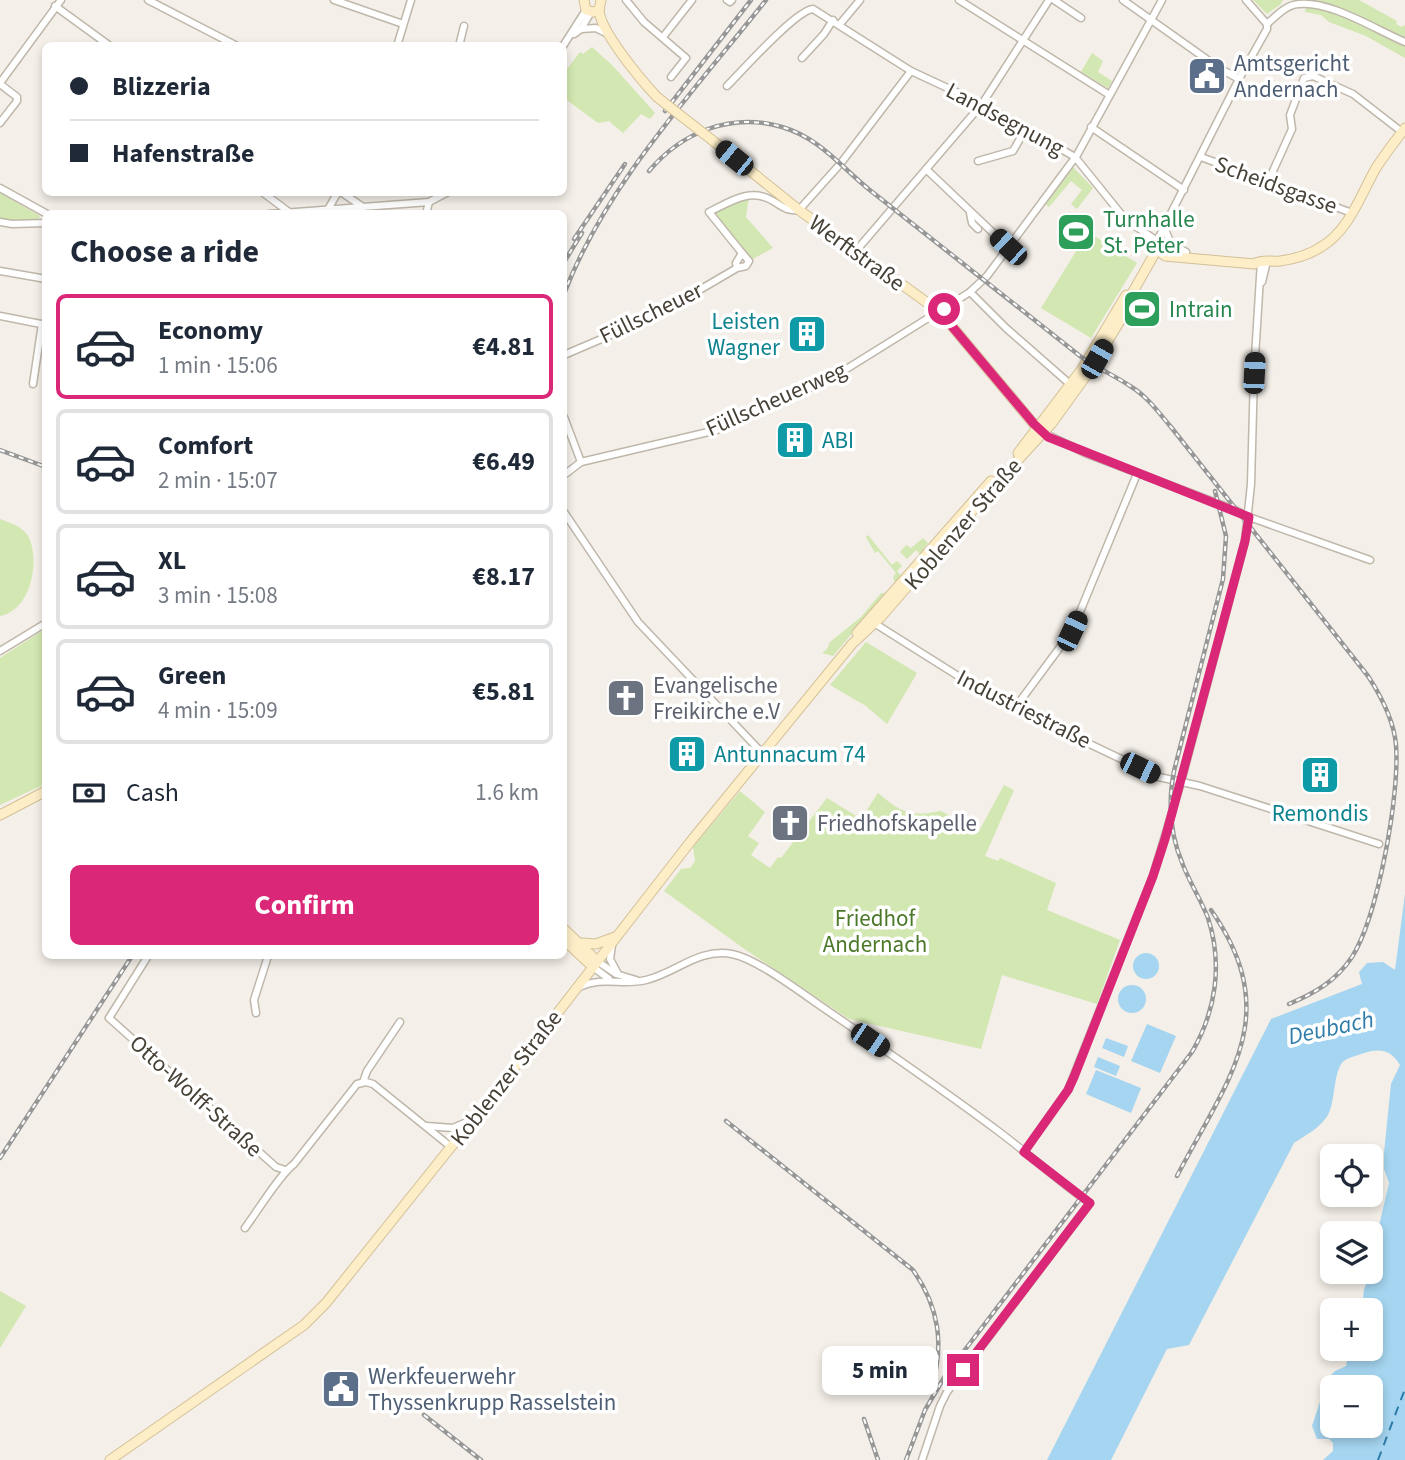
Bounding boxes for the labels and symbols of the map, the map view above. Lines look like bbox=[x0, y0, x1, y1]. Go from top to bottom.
place label: Amtsgericht Andernach bbox=[1234, 47, 1350, 106]
public building icon: Amtsgericht Andernach bbox=[1186, 55, 1228, 97]
street label: Landsegnung bbox=[940, 74, 1070, 164]
car bbox=[712, 137, 757, 179]
street label: Scheidsgasse bbox=[1210, 148, 1342, 222]
place label: Turnhalle St. Peter bbox=[1103, 203, 1195, 262]
street label: Werftstraße bbox=[802, 207, 912, 299]
sports icon: Turnhalle St. Peter bbox=[1055, 211, 1097, 253]
car bbox=[986, 225, 1031, 269]
street label: Füllscheuer bbox=[594, 273, 709, 352]
sports icon: Intrain bbox=[1121, 288, 1163, 330]
route start bbox=[928, 293, 960, 325]
place label: Intrain bbox=[1169, 293, 1233, 326]
place label: Leisten Wagner bbox=[707, 305, 781, 364]
building icon: Leisten Wagner bbox=[786, 313, 828, 355]
car bbox=[1078, 336, 1117, 382]
car bbox=[1243, 351, 1266, 395]
street label: Füllscheuerweg bbox=[700, 353, 852, 445]
building icon: ABI bbox=[774, 419, 816, 461]
place label: ABI bbox=[822, 424, 854, 457]
street label: Koblenzer Straße bbox=[896, 451, 1030, 597]
car bbox=[1054, 608, 1091, 654]
street label: Industriestraße bbox=[951, 661, 1097, 757]
place label: Evangelische Freikirche e.V bbox=[653, 669, 780, 728]
church icon: Evangelische Freikirche e.V bbox=[605, 677, 647, 719]
building icon: Antunnacum 74 bbox=[666, 733, 708, 775]
place label: Antunnacum 74 bbox=[714, 738, 866, 771]
car bbox=[1117, 749, 1164, 787]
building icon: Remondis bbox=[1299, 754, 1341, 796]
place label: Remondis bbox=[1272, 797, 1368, 830]
church icon: Friedhofskapelle bbox=[769, 802, 811, 844]
place label: Friedhofskapelle bbox=[817, 807, 977, 840]
park label: Friedhof Andernach bbox=[823, 902, 927, 961]
water label: Deubach bbox=[1285, 1002, 1377, 1054]
street label: Koblenzer Straße bbox=[442, 1003, 570, 1153]
car bbox=[847, 1020, 894, 1060]
street label: Otto-Wolff-Straße bbox=[122, 1027, 270, 1165]
callout: 5 min bbox=[823, 1346, 939, 1394]
route end bbox=[947, 1354, 979, 1386]
place label: Werkfeuerwehr Thyssenkrupp Rasselstein bbox=[368, 1360, 616, 1419]
public building icon: Werkfeuerwehr Thyssenkrupp Rasselstein bbox=[320, 1368, 362, 1410]

